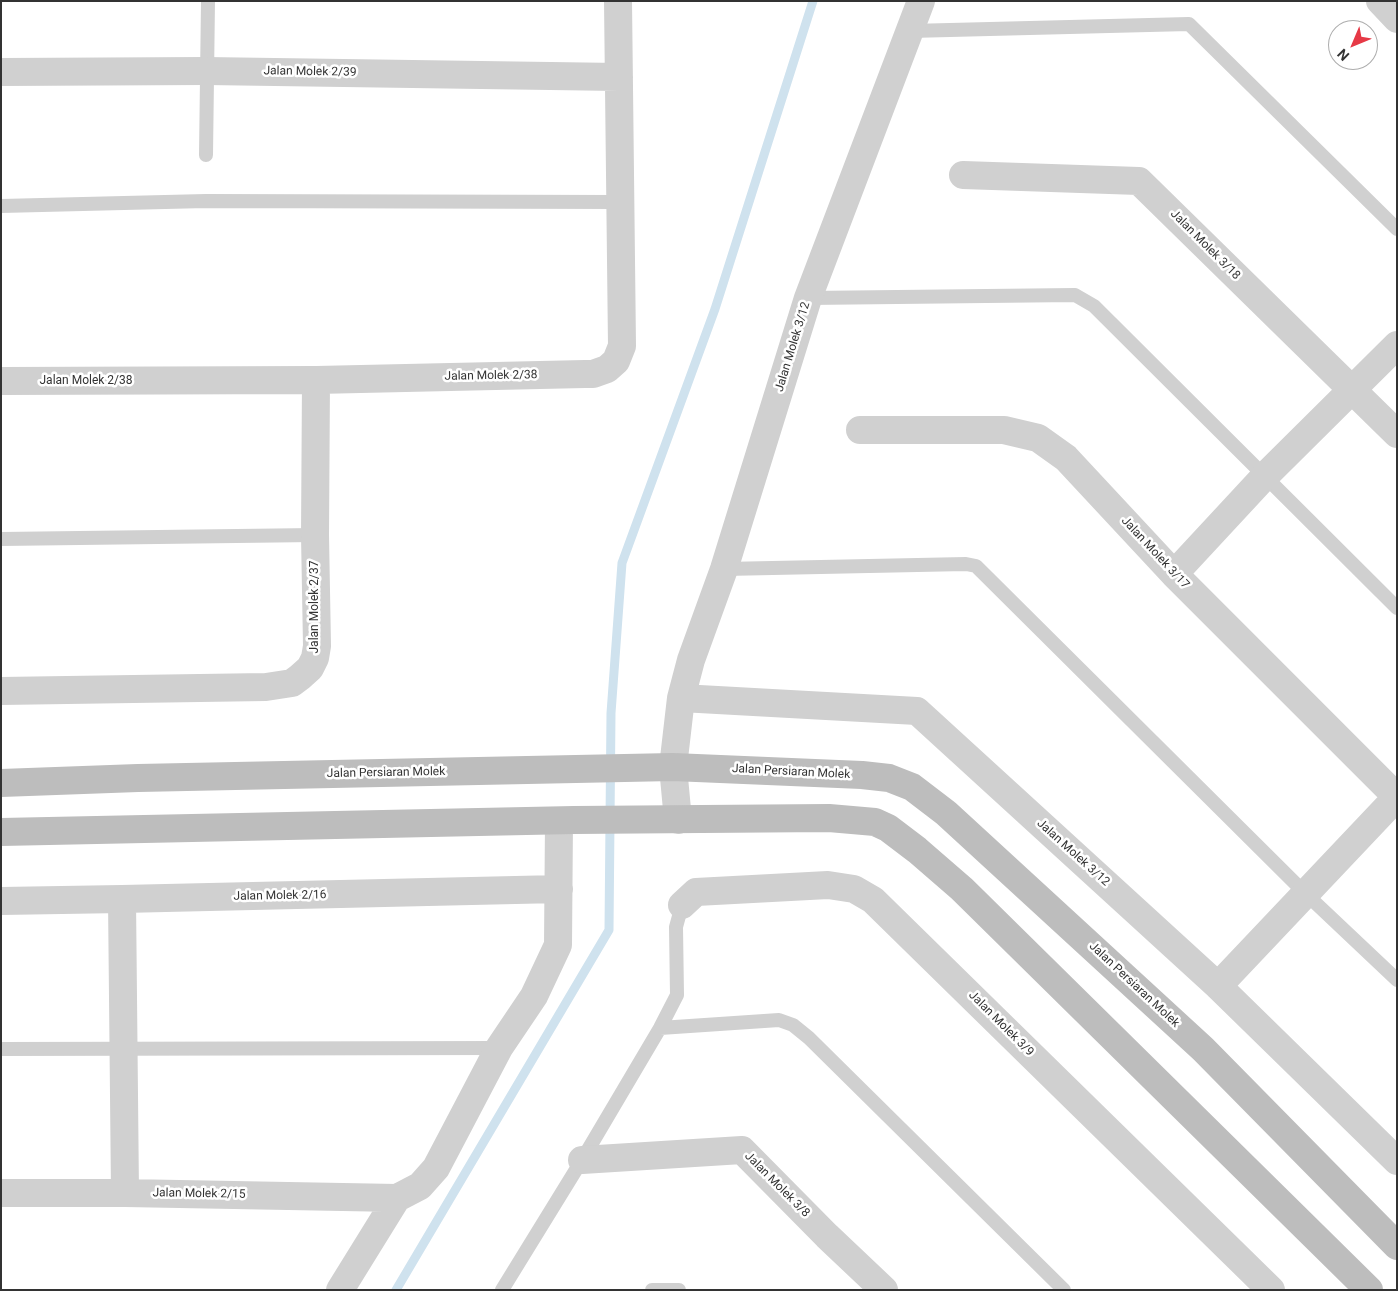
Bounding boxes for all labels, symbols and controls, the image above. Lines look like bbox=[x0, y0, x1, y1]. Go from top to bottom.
north arrow bbox=[1328, 20, 1378, 70]
text: N bbox=[1334, 46, 1352, 64]
street label: Jalan Molek 2/39 bbox=[263, 64, 357, 80]
street label: Jalan Molek 3/18 bbox=[1167, 207, 1243, 283]
street label: Jalan Molek 3/12 bbox=[773, 300, 813, 394]
street label: Jalan Molek 2/38 bbox=[444, 368, 538, 384]
street label: Jalan Molek 2/38 bbox=[39, 374, 133, 388]
street label: Jalan Molek 3/17 bbox=[1118, 514, 1192, 592]
street label: Jalan Molek 2/37 bbox=[308, 560, 322, 654]
street label: Jalan Persiaran Molek bbox=[732, 762, 850, 782]
street label: Jalan Persiaran Molek bbox=[327, 765, 445, 781]
street label: Jalan Molek 3/12 bbox=[1034, 817, 1112, 889]
street label: Jalan Molek 2/16 bbox=[233, 888, 327, 904]
street label: Jalan Persiaran Molek bbox=[1086, 939, 1182, 1031]
street label: Jalan Molek 3/9 bbox=[965, 988, 1037, 1060]
street label: Jalan Molek 3/8 bbox=[741, 1149, 813, 1221]
street label: Jalan Molek 2/15 bbox=[152, 1186, 246, 1202]

